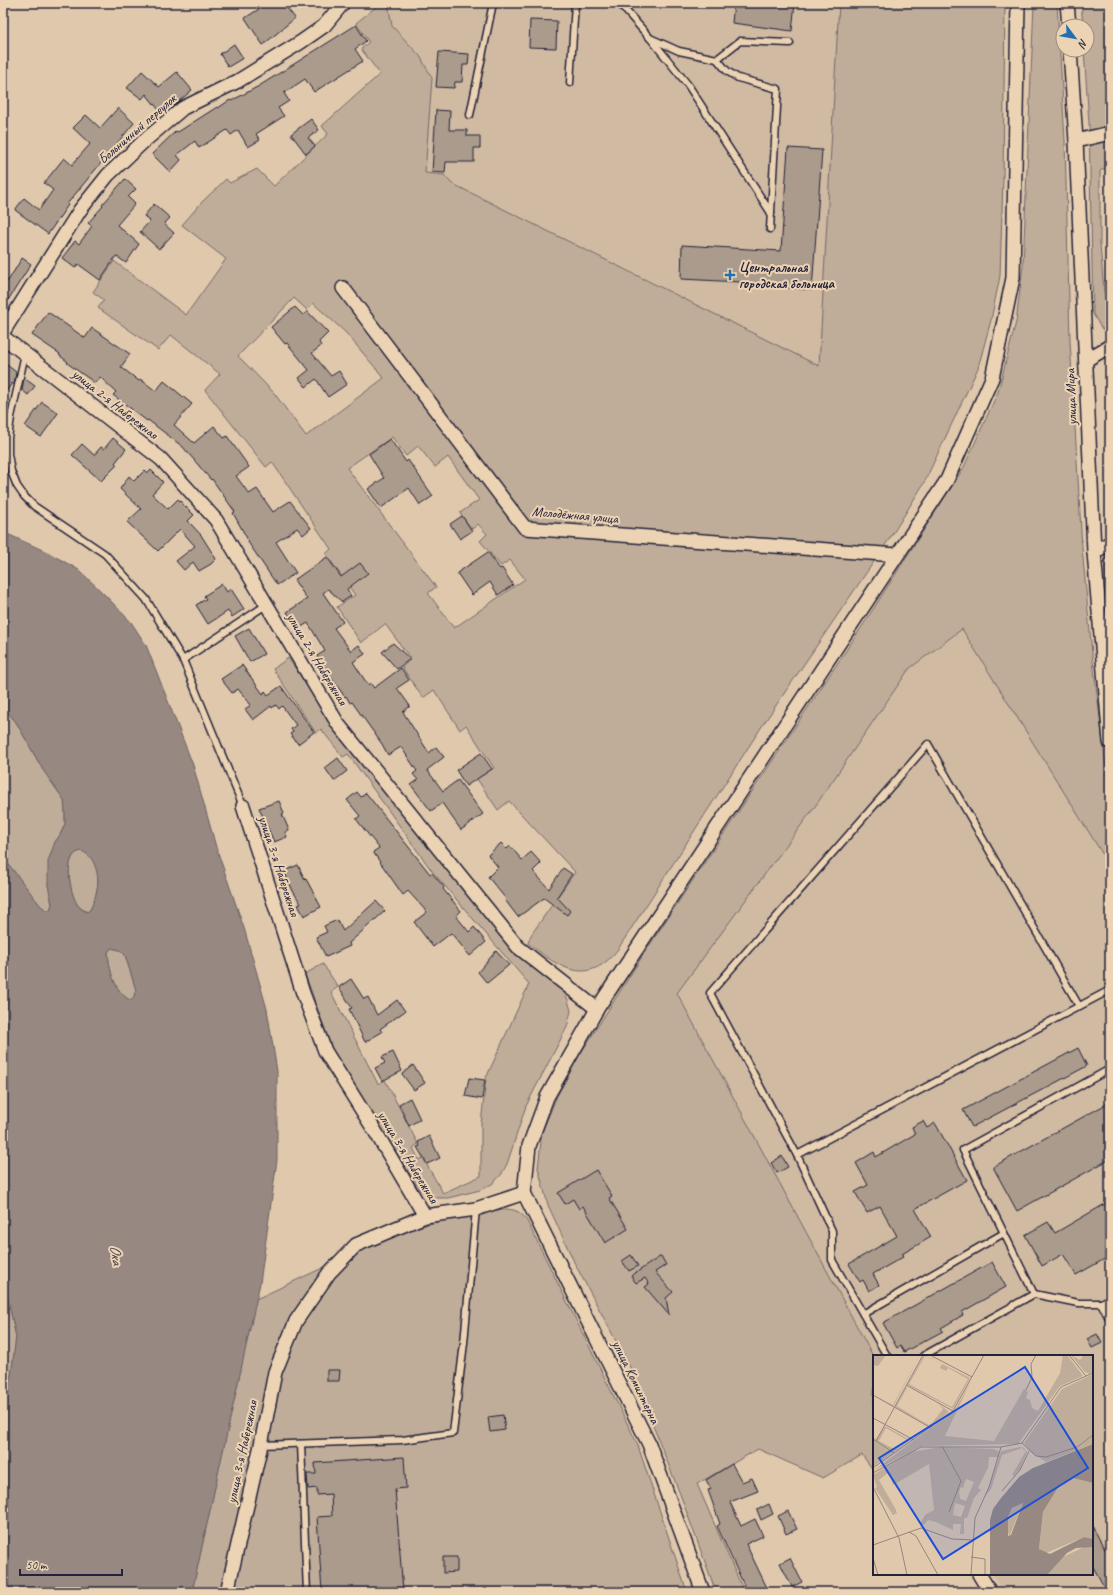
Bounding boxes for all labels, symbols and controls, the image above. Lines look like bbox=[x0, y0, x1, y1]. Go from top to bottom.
north arrow bbox=[1055, 18, 1095, 58]
text: N bbox=[1075, 37, 1091, 52]
street label: Больничный переулок bbox=[94, 89, 181, 168]
place label: Центральная городская больница bbox=[739, 259, 836, 292]
marker: Центральная городская больница bbox=[724, 269, 736, 281]
street label: улица 2-я Набережная bbox=[68, 365, 162, 444]
street label: улица Мира bbox=[1061, 367, 1081, 426]
street label: Молодёжная улица bbox=[531, 503, 620, 527]
street label: улица 2-я Набережная bbox=[282, 609, 352, 709]
street label: улица 3-я Набережная bbox=[254, 813, 304, 919]
street label: улица 3-я Набережная bbox=[373, 1107, 443, 1207]
water label: Ока bbox=[105, 1244, 127, 1267]
street label: улица Коминтерна bbox=[608, 1336, 664, 1427]
inset map bbox=[873, 1355, 1093, 1575]
street label: улица 3-я Набережная bbox=[223, 1398, 261, 1506]
scale bar bbox=[20, 1551, 122, 1577]
text: 50 m bbox=[26, 1557, 48, 1573]

